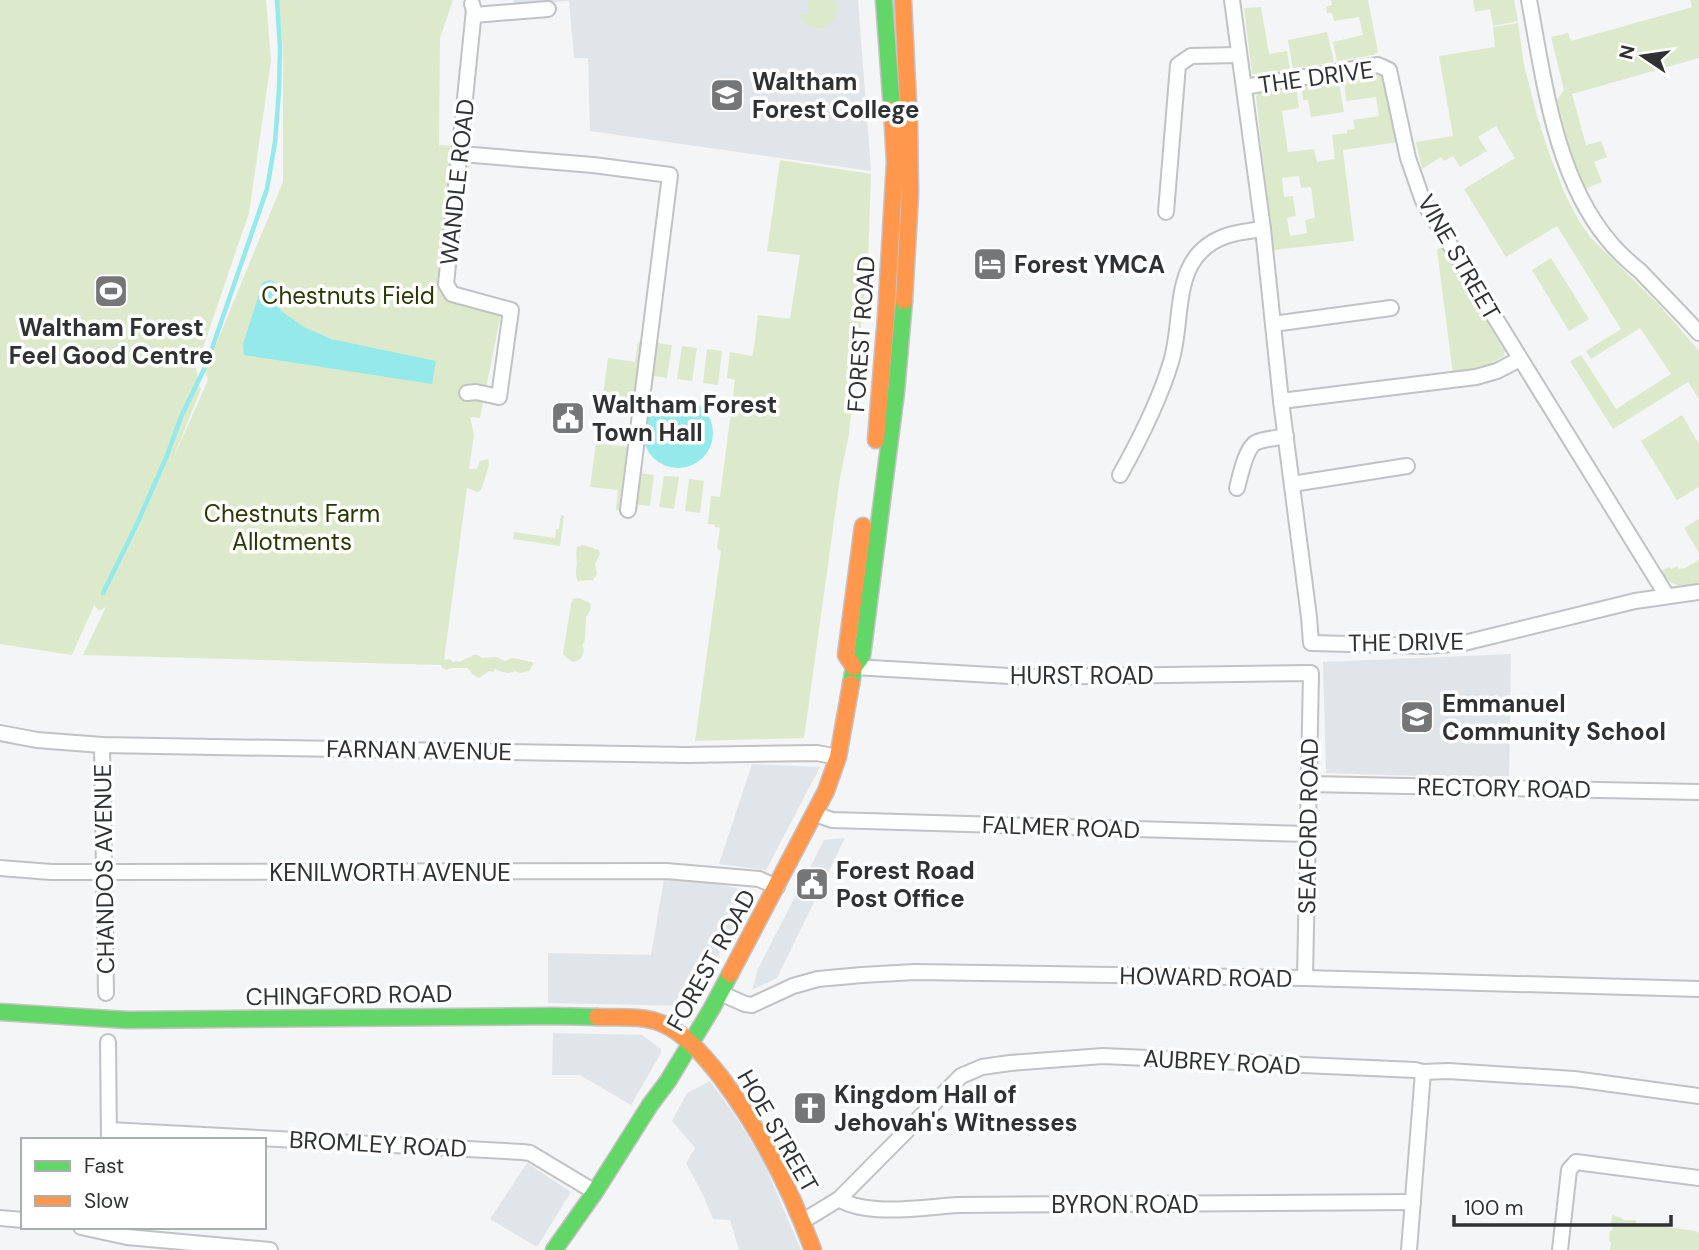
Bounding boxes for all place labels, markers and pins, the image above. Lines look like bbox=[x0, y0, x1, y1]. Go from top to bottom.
place label: Waltham Forest College bbox=[752, 66, 919, 125]
school or university icon: Waltham Forest College bbox=[708, 76, 746, 114]
hotel icon: Forest YMCA bbox=[971, 245, 1009, 283]
place label: Forest YMCA bbox=[1014, 249, 1165, 280]
sports icon: Waltham Forest Feel Good Centre bbox=[92, 272, 130, 310]
place label: Waltham Forest Feel Good Centre bbox=[9, 312, 213, 371]
place label: Waltham Forest Town Hall bbox=[592, 389, 777, 448]
public building icon: Waltham Forest Town Hall bbox=[549, 399, 587, 437]
place label: Emmanuel Community School bbox=[1442, 688, 1666, 747]
school or university icon: Emmanuel Community School bbox=[1398, 698, 1436, 736]
place label: Forest Road Post Office bbox=[836, 855, 975, 914]
public building icon: Forest Road Post Office bbox=[793, 865, 831, 903]
place label: Kingdom Hall of Jehovah's Witnesses bbox=[834, 1079, 1077, 1138]
church icon: Kingdom Hall of Jehovah's Witnesses bbox=[791, 1089, 829, 1127]

